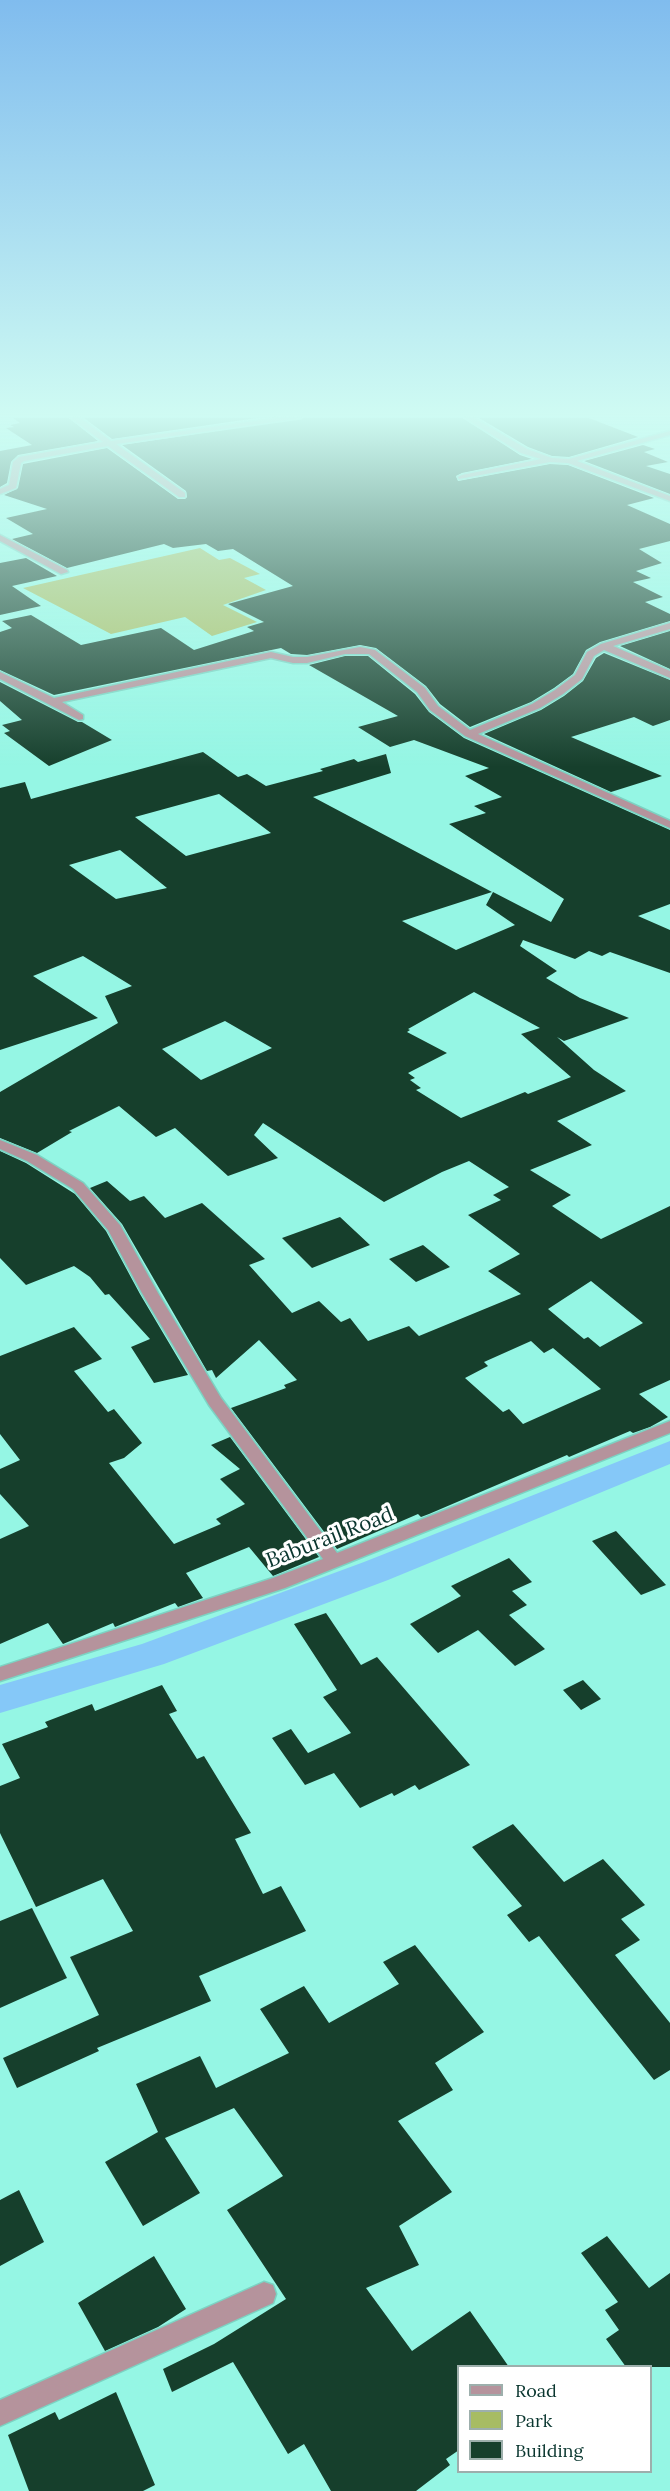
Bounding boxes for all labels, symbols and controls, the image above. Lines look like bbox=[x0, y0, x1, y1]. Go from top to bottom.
street label: Baburail Road bbox=[263, 1502, 397, 1574]
legend bbox=[457, 2365, 652, 2473]
text: Road bbox=[515, 2379, 557, 2402]
text: Park bbox=[515, 2409, 552, 2432]
text: Building bbox=[515, 2439, 583, 2462]

